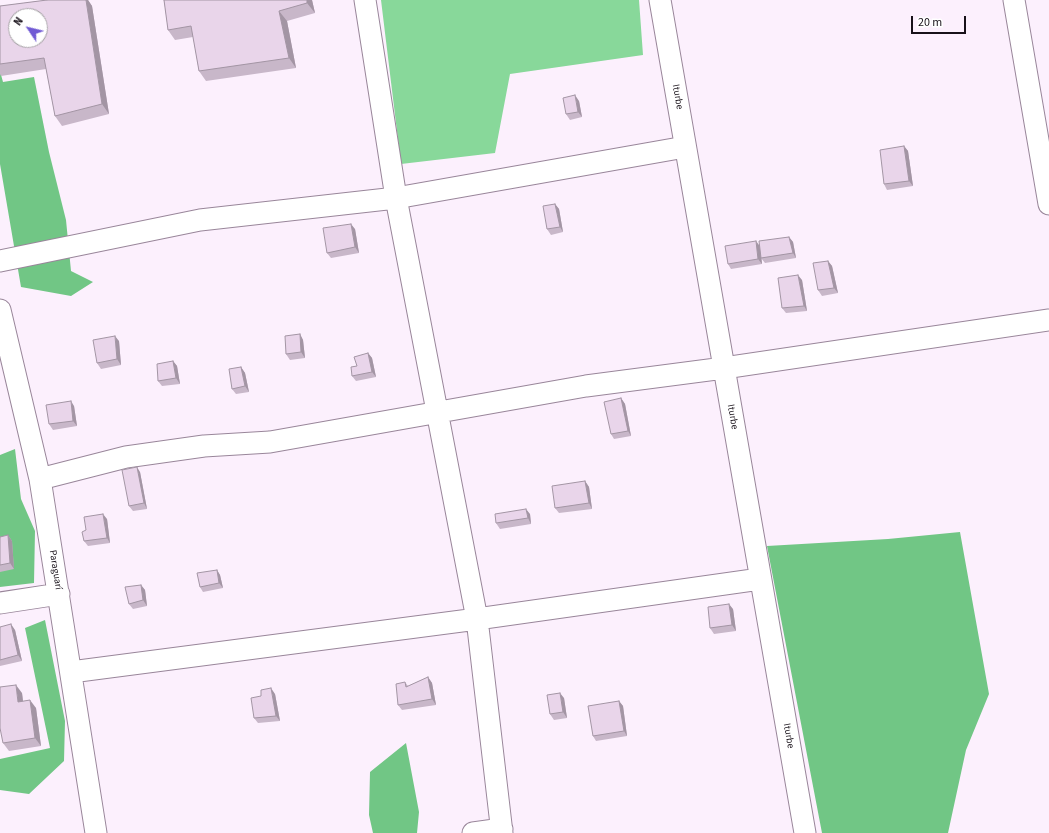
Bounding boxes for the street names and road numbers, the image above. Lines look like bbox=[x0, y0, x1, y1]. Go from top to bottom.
street label: Iturbe bbox=[669, 83, 685, 111]
street label: Iturbe bbox=[724, 403, 740, 431]
street label: Paraguarí bbox=[46, 549, 64, 591]
street label: Iturbe bbox=[780, 722, 796, 750]

